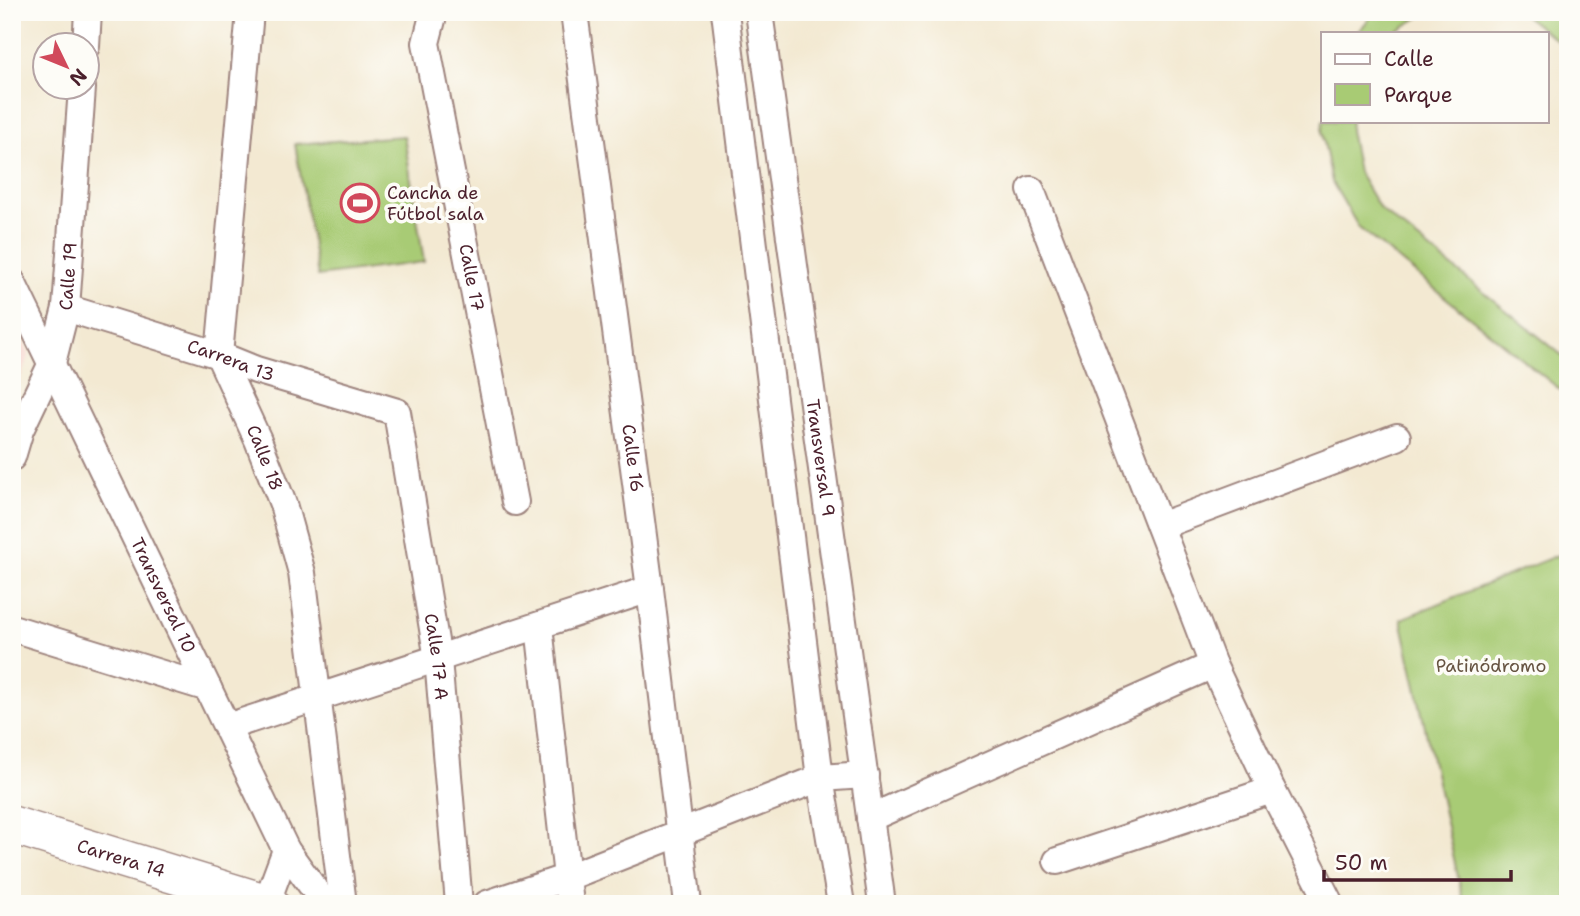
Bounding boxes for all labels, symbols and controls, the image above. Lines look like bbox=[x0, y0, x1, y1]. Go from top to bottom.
north arrow bbox=[32, 32, 102, 102]
legend bbox=[1321, 32, 1548, 122]
text: Calle bbox=[1384, 45, 1434, 73]
text: N bbox=[64, 63, 92, 91]
text: Parque bbox=[1384, 81, 1453, 109]
place label: Cancha de Fútbol sala bbox=[387, 181, 484, 226]
sports icon: Cancha de Fútbol sala bbox=[339, 182, 381, 224]
street label: Calle 19 bbox=[54, 241, 83, 311]
street label: Calle 17 bbox=[453, 242, 490, 313]
street label: Carrera 13 bbox=[184, 334, 277, 387]
street label: Transversal 9 bbox=[800, 397, 840, 518]
street label: Calle 18 bbox=[241, 421, 289, 494]
street label: Calle 16 bbox=[616, 423, 649, 494]
street label: Transversal 10 bbox=[125, 534, 201, 657]
street label: Calle 17 A bbox=[419, 611, 453, 701]
park label: Patinódromo bbox=[1436, 654, 1546, 678]
street label: Carrera 14 bbox=[74, 834, 168, 883]
scale bar bbox=[1324, 839, 1512, 883]
text: 50 m bbox=[1335, 849, 1388, 877]

